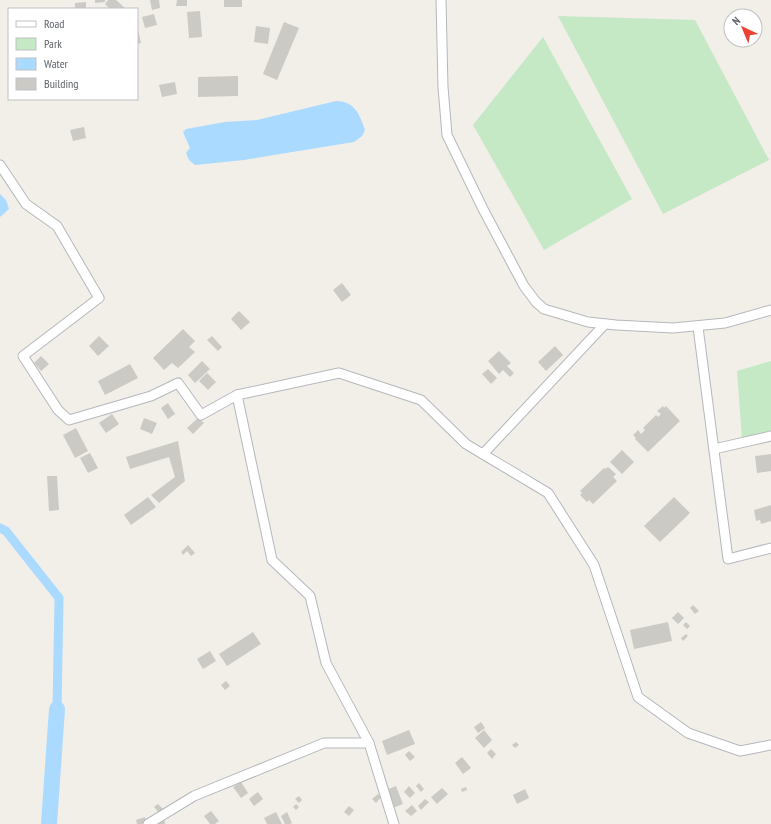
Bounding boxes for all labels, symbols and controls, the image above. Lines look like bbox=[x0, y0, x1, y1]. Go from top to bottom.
legend bbox=[8, 8, 138, 100]
north arrow bbox=[723, 8, 763, 48]
text: N bbox=[729, 14, 743, 28]
text: Road bbox=[44, 16, 64, 31]
text: Park bbox=[44, 36, 62, 51]
text: Water bbox=[44, 56, 69, 71]
text: Building bbox=[44, 76, 79, 91]

